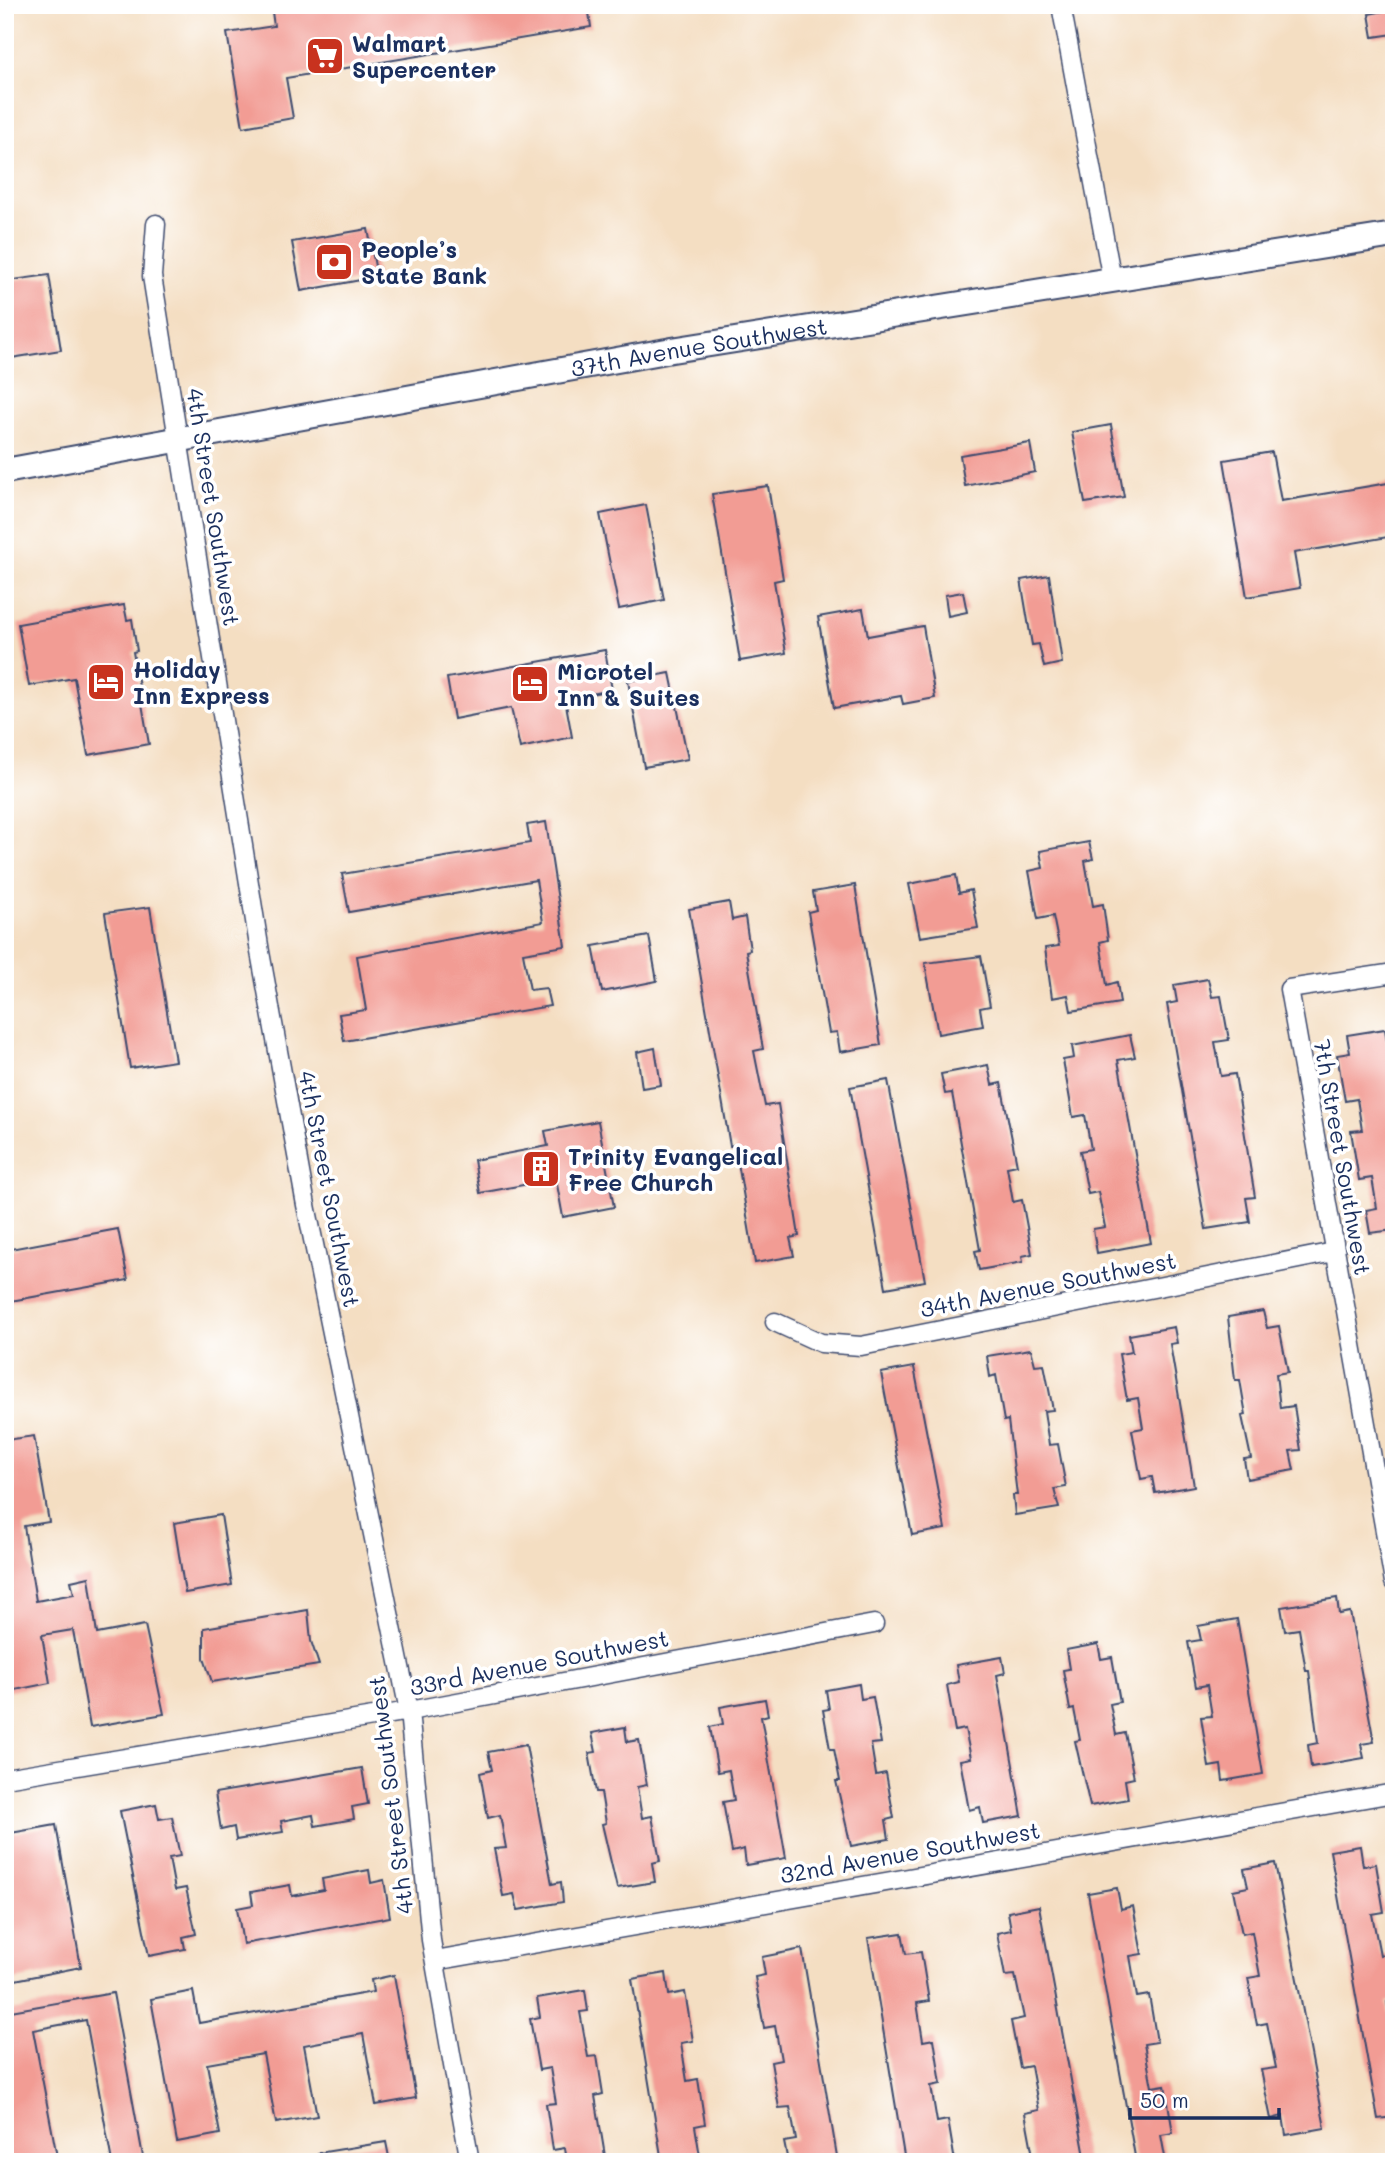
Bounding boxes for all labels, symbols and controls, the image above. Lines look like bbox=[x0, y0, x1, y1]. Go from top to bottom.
place label: Walmart Supercenter bbox=[352, 28, 496, 84]
supermarket icon: Walmart Supercenter bbox=[304, 35, 346, 77]
place label: People’s State Bank bbox=[361, 234, 487, 290]
bank icon: People’s State Bank bbox=[313, 241, 355, 283]
street label: 37th Avenue Southwest bbox=[568, 311, 829, 383]
street label: 4th Street Southwest bbox=[180, 386, 248, 628]
place label: Holiday Inn Express bbox=[133, 654, 270, 710]
place label: Microtel Inn & Suites bbox=[557, 656, 700, 712]
hotel icon: Holiday Inn Express bbox=[85, 661, 127, 703]
hotel icon: Microtel Inn & Suites bbox=[509, 663, 551, 705]
street label: 7th Street Southwest bbox=[1307, 1036, 1379, 1278]
street label: 4th Street Southwest bbox=[292, 1068, 368, 1310]
place label: Trinity Evangelical Free Church bbox=[568, 1141, 783, 1197]
building icon: Trinity Evangelical Free Church bbox=[520, 1148, 562, 1190]
street label: 34th Avenue Southwest bbox=[918, 1244, 1178, 1324]
street label: 33rd Avenue Southwest bbox=[407, 1622, 671, 1702]
street label: 4th Street Southwest bbox=[360, 1674, 420, 1916]
street label: 32nd Avenue Southwest bbox=[778, 1814, 1042, 1890]
scale bar bbox=[1130, 2076, 1278, 2120]
text: 50 m bbox=[1140, 2086, 1189, 2113]

